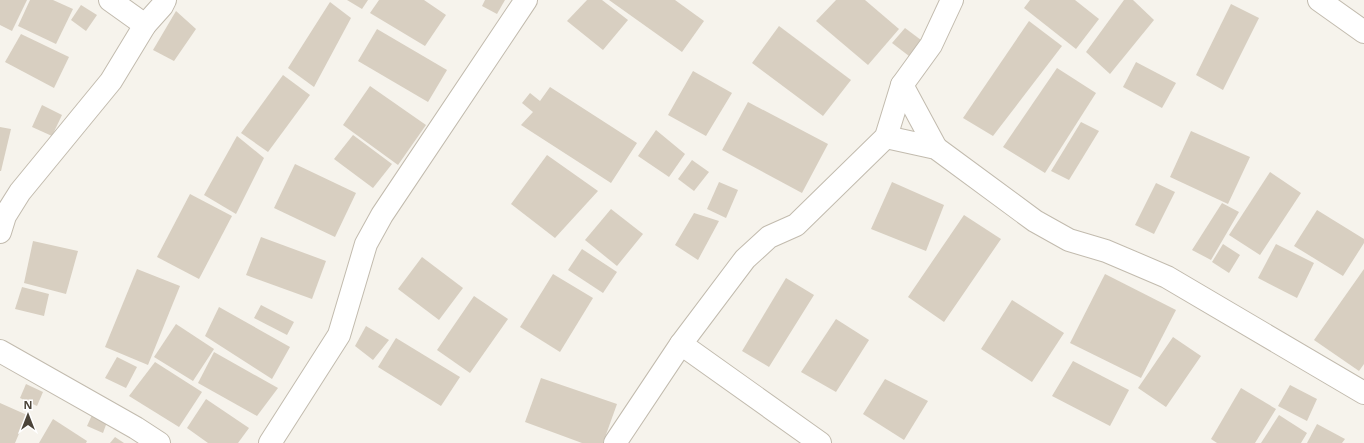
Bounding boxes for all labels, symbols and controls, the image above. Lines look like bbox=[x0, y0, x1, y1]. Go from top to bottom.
north arrow bbox=[8, 395, 48, 435]
text: N bbox=[24, 397, 32, 412]

